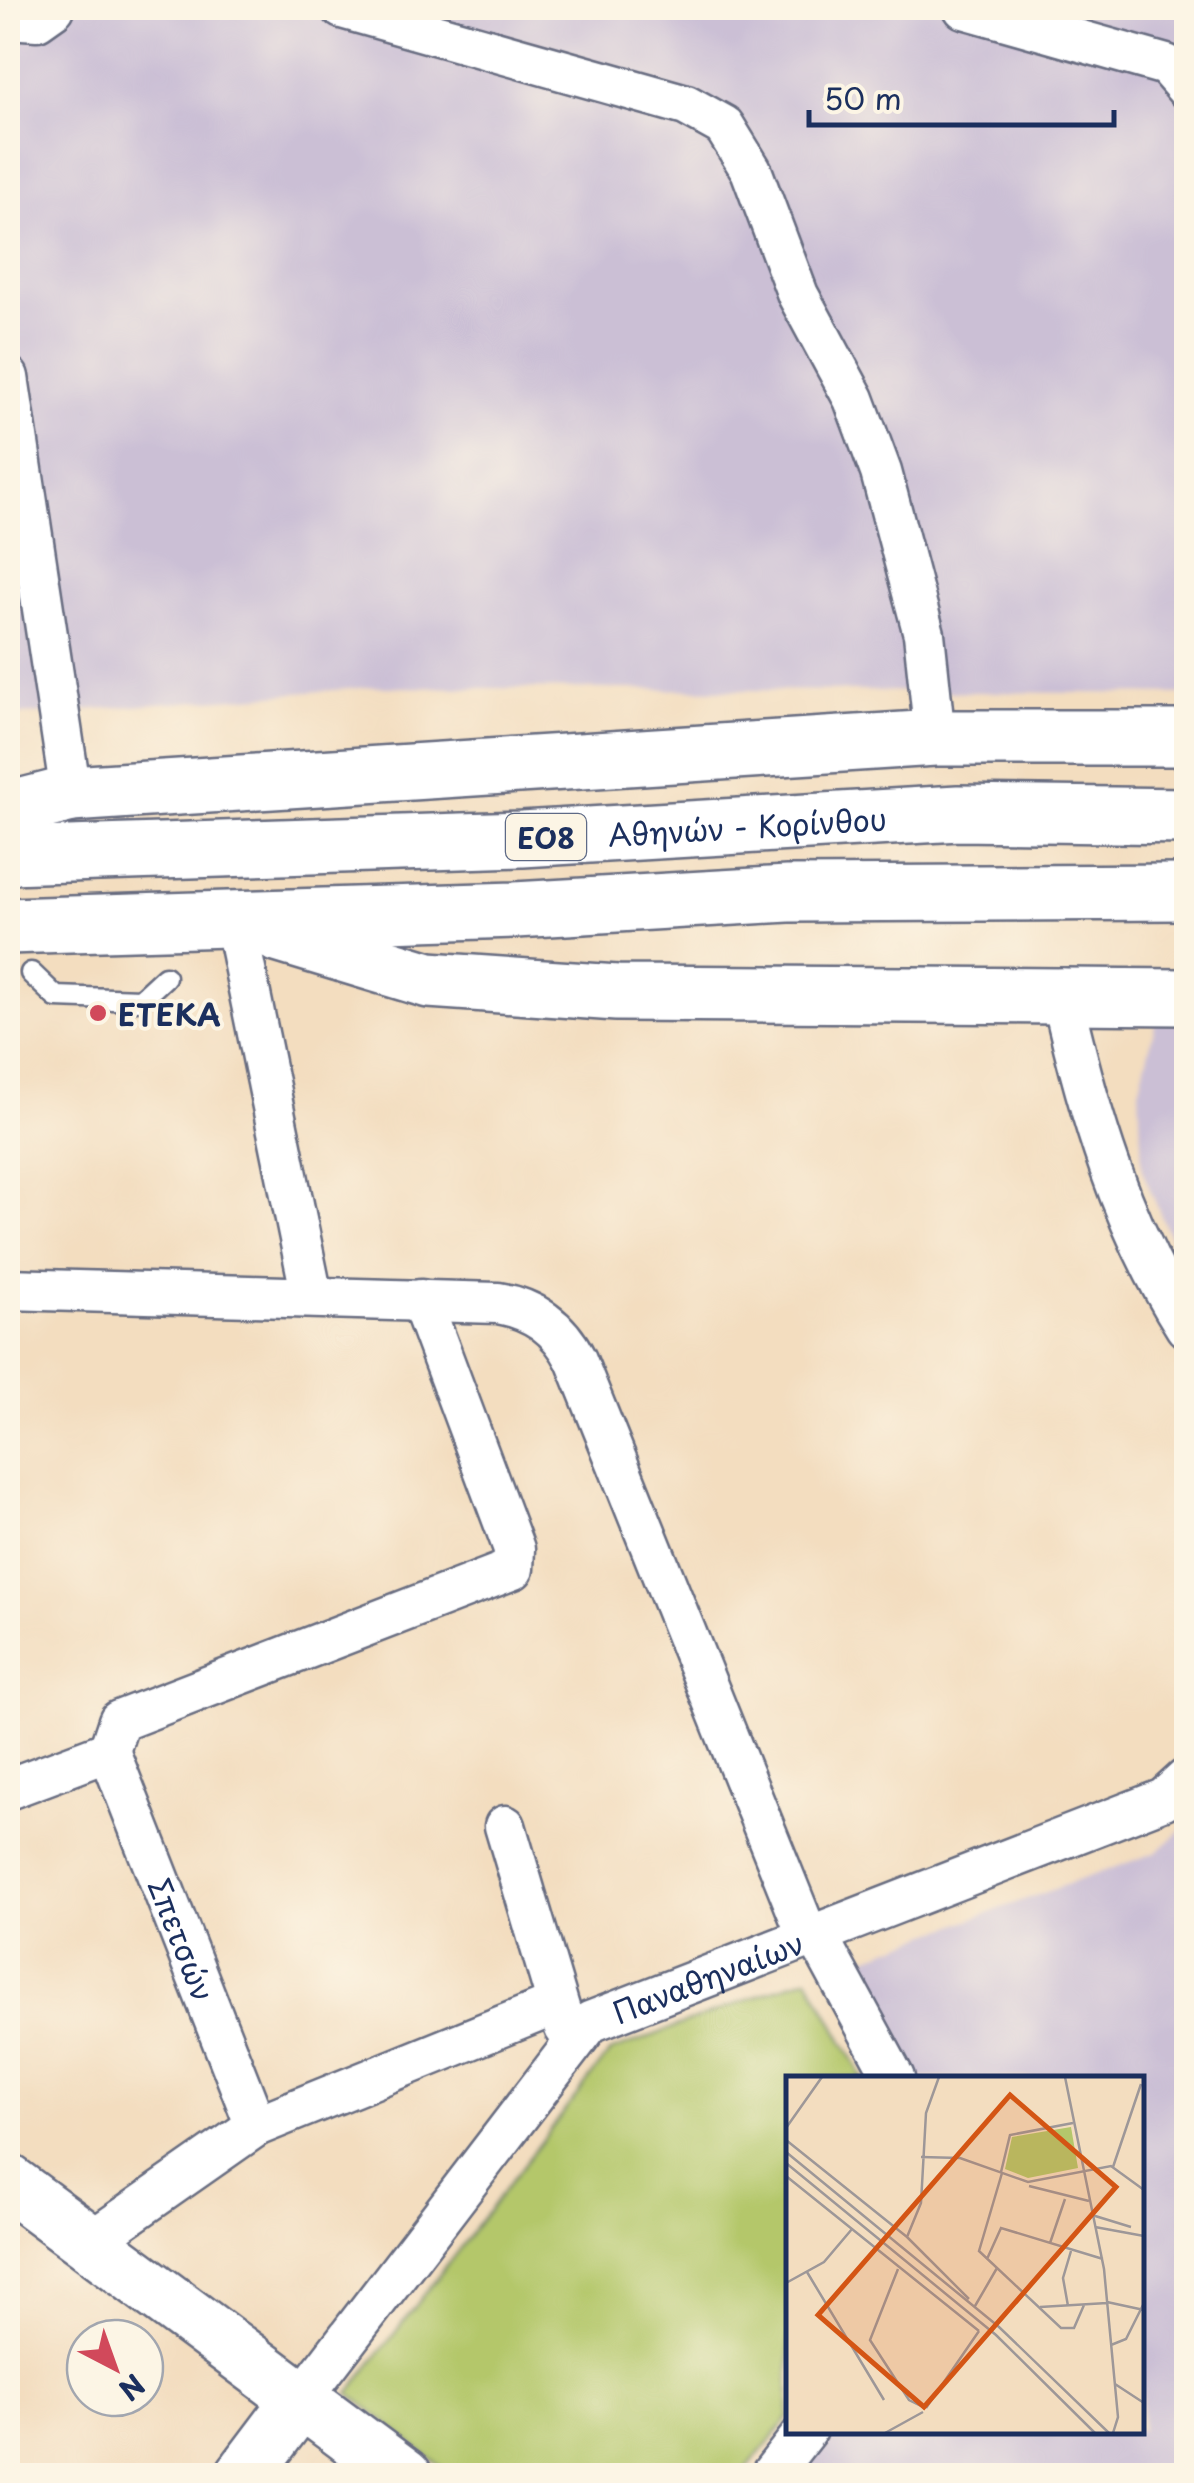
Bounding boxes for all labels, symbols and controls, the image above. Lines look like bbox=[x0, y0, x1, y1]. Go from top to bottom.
scale bar bbox=[809, 65, 1114, 127]
text: 50 m bbox=[824, 75, 902, 120]
street label: Αθηνών - Κορίνθου bbox=[607, 795, 888, 856]
road number: ΕΟ8 bbox=[506, 814, 586, 860]
place label: ΕΤΕΚΑ bbox=[118, 991, 221, 1036]
marker: ΕΤΕΚΑ bbox=[87, 1002, 109, 1024]
street label: Σπετσών bbox=[138, 1871, 227, 2007]
street label: Παναθηναίων bbox=[606, 1919, 810, 2034]
inset map bbox=[786, 2076, 1144, 2433]
north arrow bbox=[65, 2318, 165, 2418]
text: N bbox=[110, 2364, 155, 2412]

